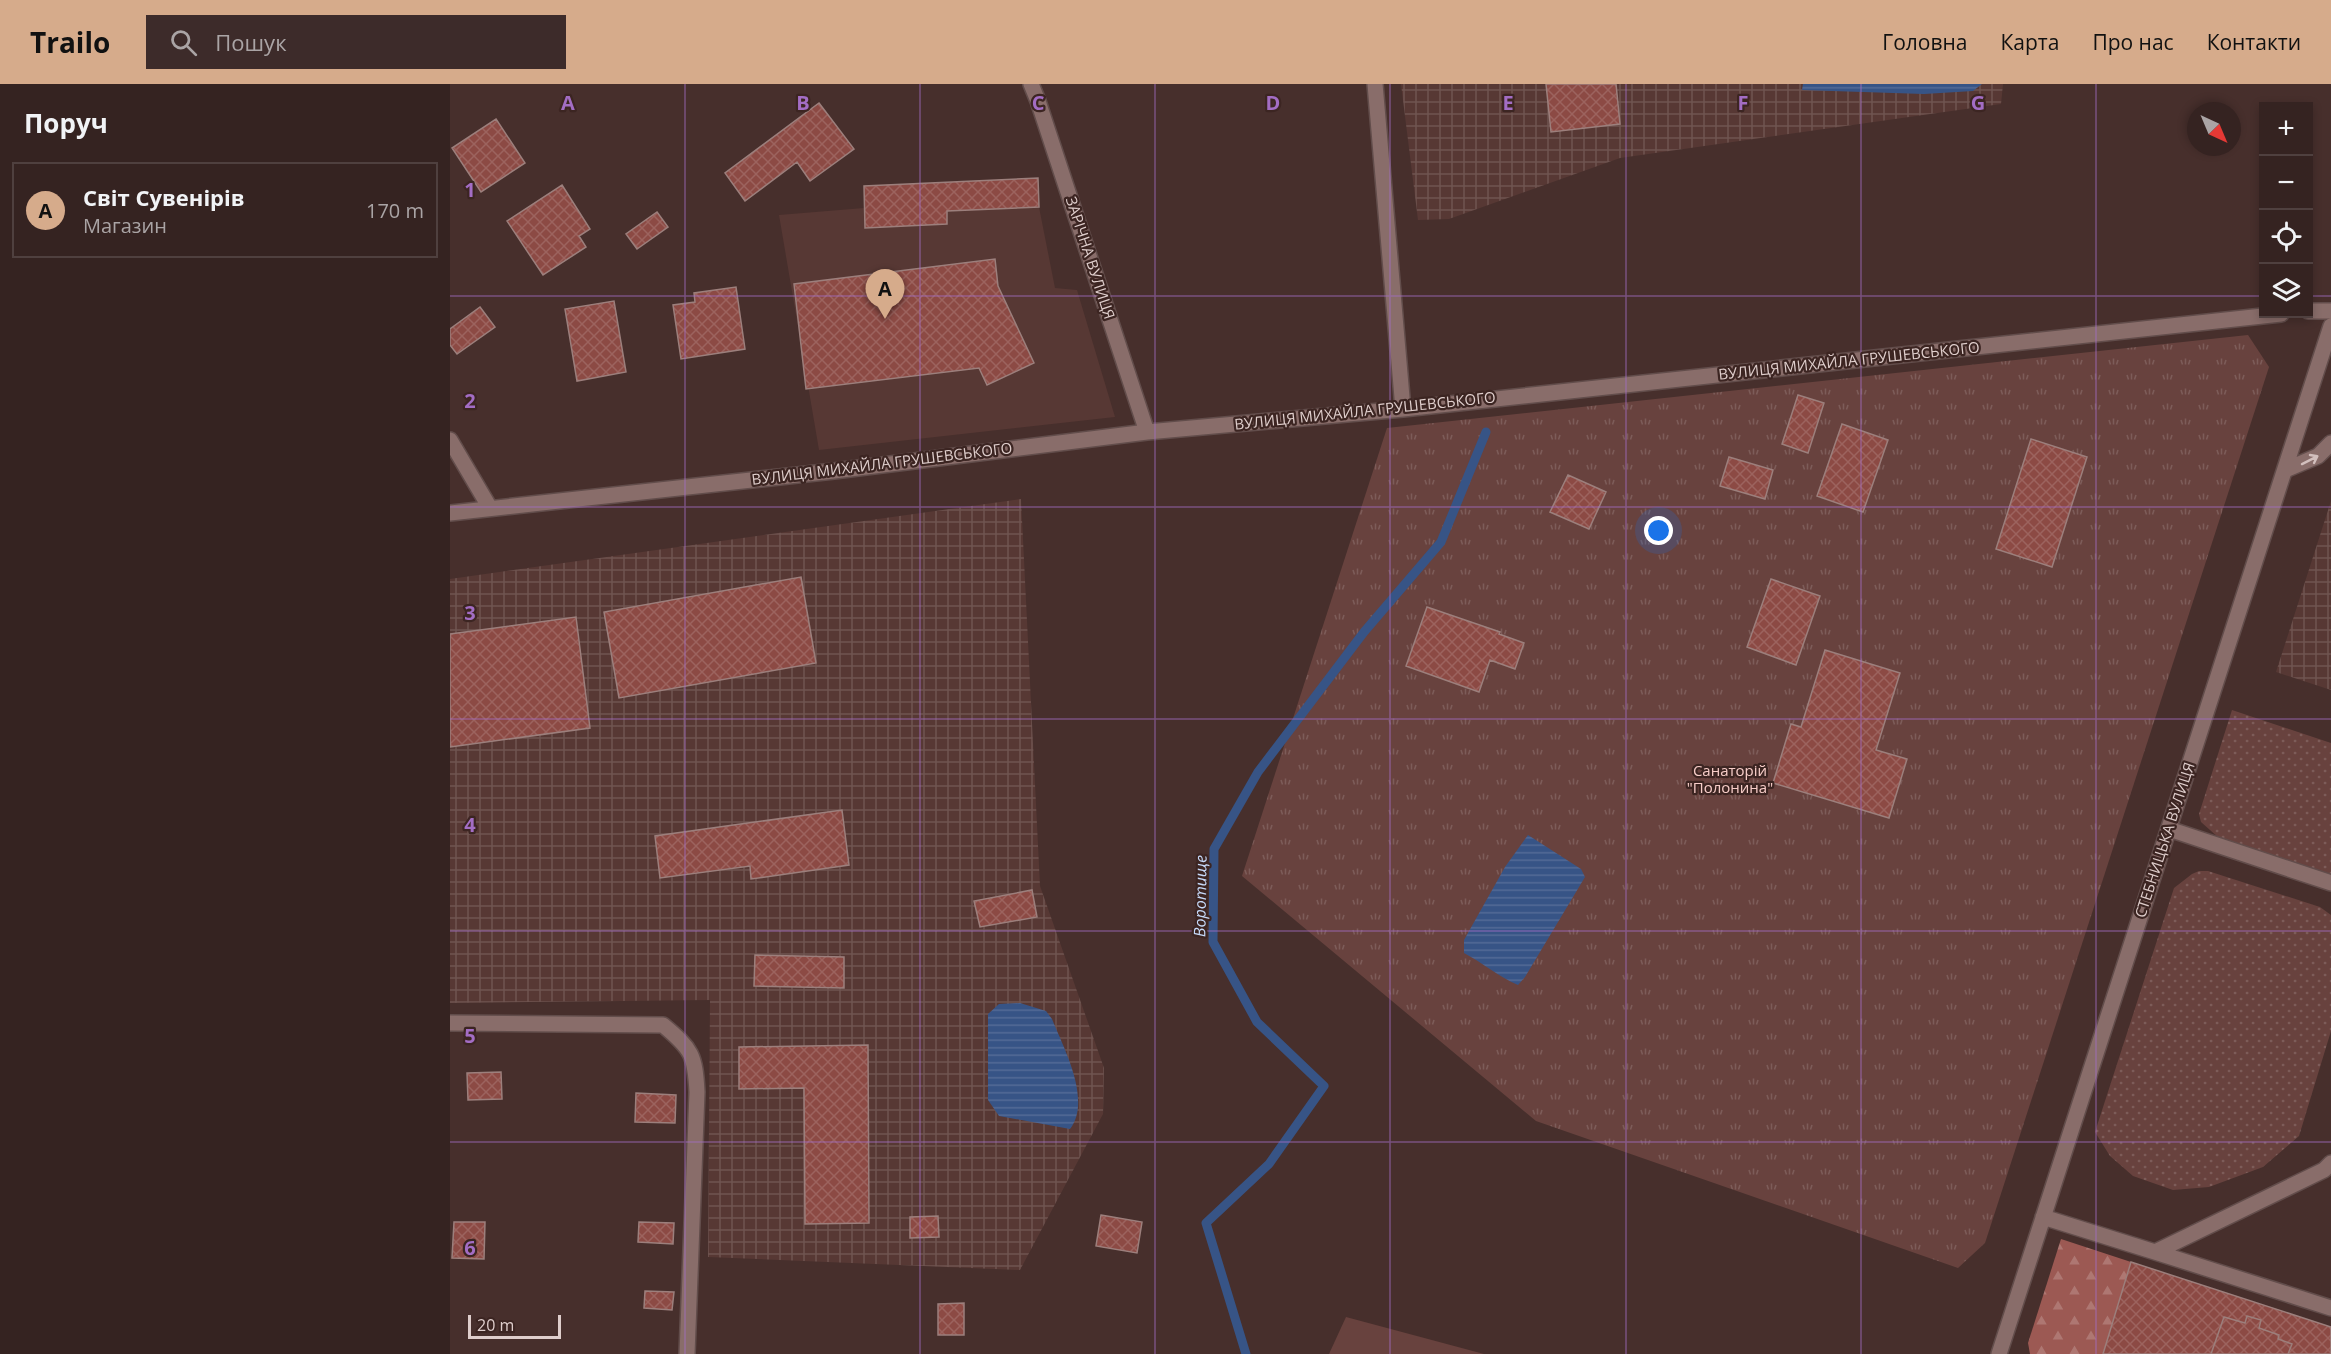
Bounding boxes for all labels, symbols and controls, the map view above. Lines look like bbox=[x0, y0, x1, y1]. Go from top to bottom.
search box bbox=[146, 15, 566, 69]
text: Trailo bbox=[30, 23, 110, 61]
icon: search bbox=[167, 26, 200, 59]
text: Пошук bbox=[215, 27, 287, 57]
text: Головна bbox=[1882, 28, 1967, 56]
text: Карта bbox=[2000, 28, 2059, 56]
text: Про нас bbox=[2092, 28, 2174, 56]
text: Контакти bbox=[2207, 28, 2301, 56]
text: A bbox=[561, 89, 575, 116]
text: B bbox=[796, 89, 810, 116]
text: C bbox=[1032, 89, 1045, 116]
text: D bbox=[1266, 89, 1280, 116]
text: E bbox=[1502, 89, 1514, 116]
text: F bbox=[1738, 89, 1748, 116]
text: G bbox=[1971, 89, 1985, 116]
north arrow bbox=[2187, 102, 2241, 156]
map controls bbox=[2259, 102, 2313, 318]
button: + bbox=[2259, 102, 2313, 156]
text: Поруч bbox=[24, 105, 108, 141]
button: − bbox=[2259, 156, 2313, 210]
text: 1 bbox=[464, 176, 476, 203]
text: Світ Сувенірів bbox=[83, 182, 245, 212]
street label: ЗАРІЧНА ВУЛИЦЯ bbox=[1062, 194, 1120, 322]
text: A bbox=[39, 197, 52, 224]
text: 170 m bbox=[366, 197, 424, 224]
button: locate bbox=[2259, 210, 2313, 264]
text: Магазин bbox=[83, 212, 167, 239]
button: layers bbox=[2259, 264, 2313, 318]
pin: A bbox=[866, 270, 904, 319]
street label: ВУЛИЦЯ МИХАЙЛА ГРУШЕВСЬКОГО bbox=[1717, 336, 1980, 384]
street label: ВУЛИЦЯ МИХАЙЛА ГРУШЕВСЬКОГО bbox=[1233, 386, 1496, 434]
text: 2 bbox=[464, 387, 476, 414]
street label: ВУЛИЦЯ МИХАЙЛА ГРУШЕВСЬКОГО bbox=[750, 437, 1013, 489]
one-way arrow bbox=[2300, 453, 2318, 465]
your location bbox=[1644, 516, 1673, 545]
text: 3 bbox=[464, 599, 476, 626]
street label: СТЕБНИЦЬКА ВУЛИЦЯ bbox=[2129, 759, 2199, 920]
park label: Санаторій "Полонина" bbox=[1687, 760, 1773, 797]
text: 4 bbox=[464, 811, 476, 838]
water label: Воротище bbox=[1188, 855, 1212, 937]
text: 5 bbox=[464, 1022, 476, 1049]
text: 6 bbox=[464, 1234, 476, 1261]
scale bar bbox=[468, 1312, 561, 1340]
text: 20 m bbox=[477, 1314, 514, 1336]

